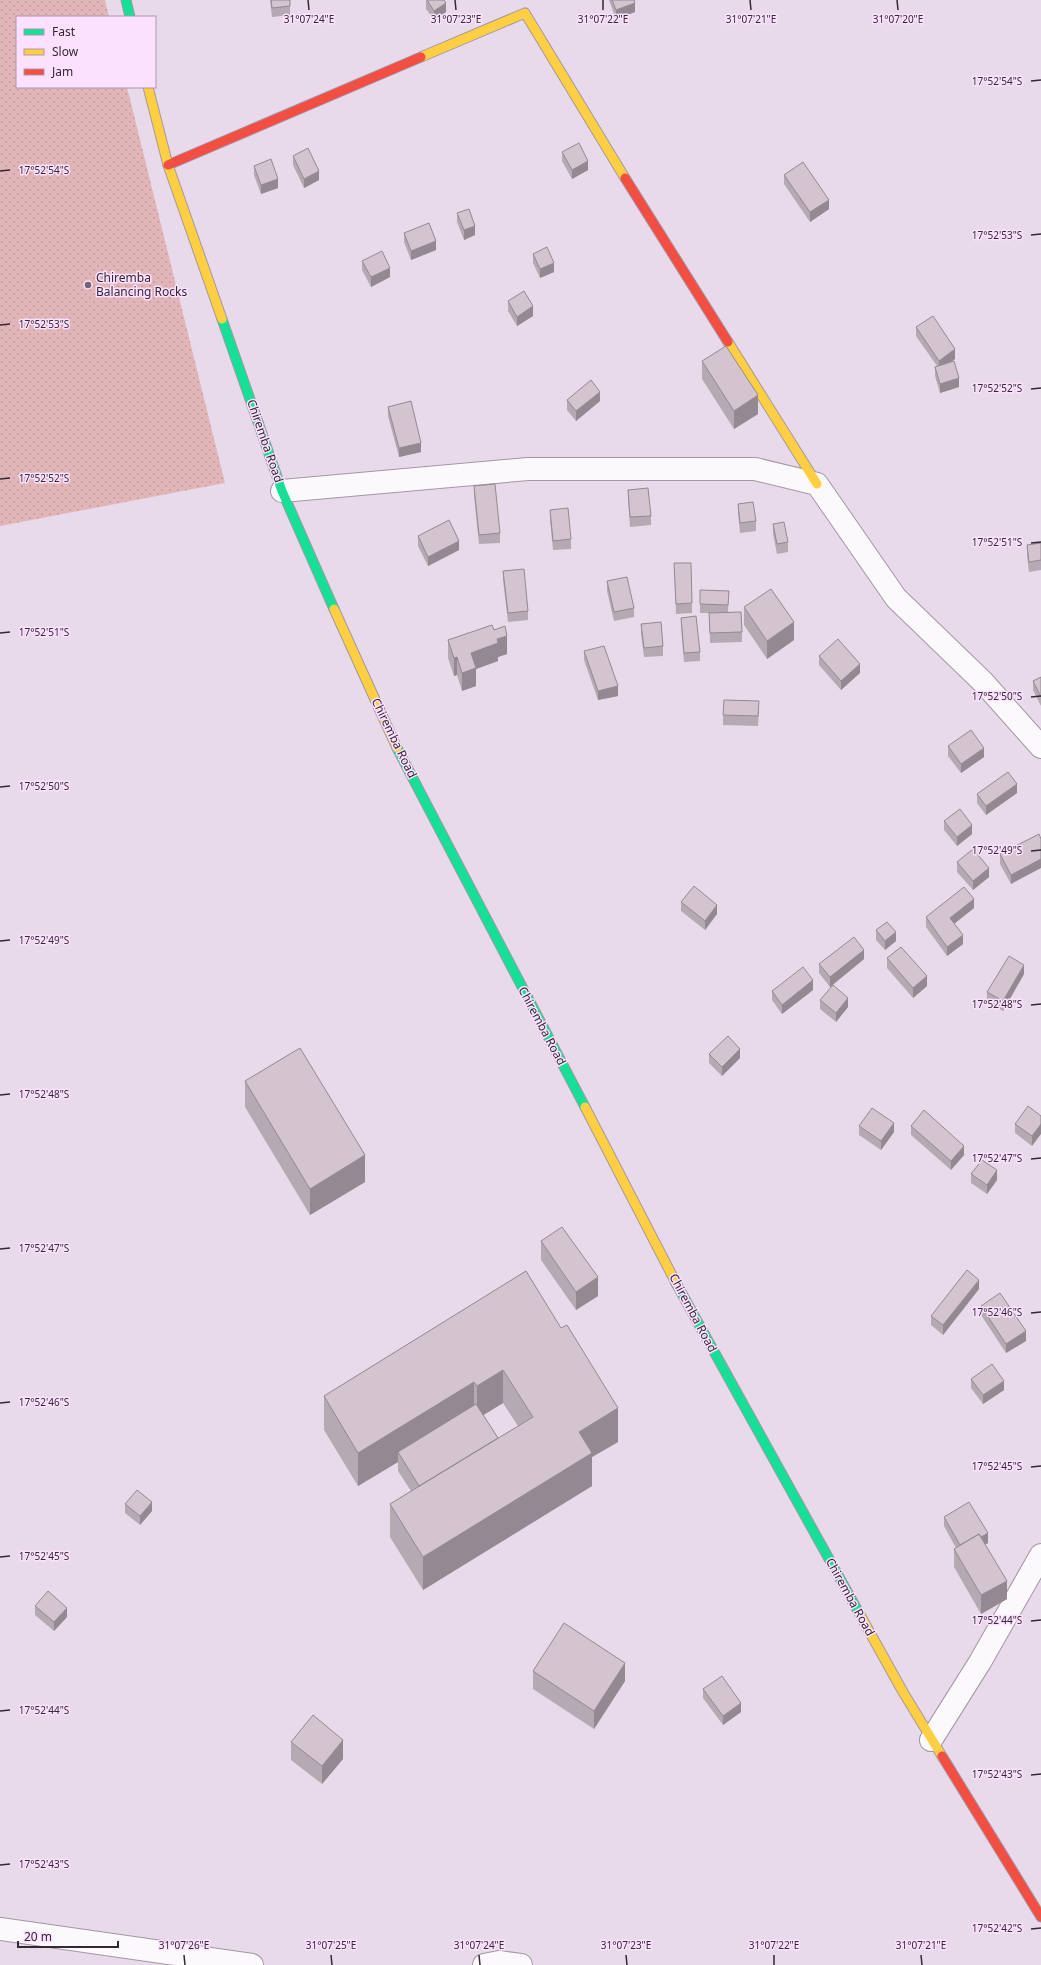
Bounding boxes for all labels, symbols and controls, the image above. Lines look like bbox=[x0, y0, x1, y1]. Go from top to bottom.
text: 31°07'24"E bbox=[284, 12, 334, 26]
text: 31°07'23"E bbox=[431, 12, 481, 26]
text: 31°07'22"E bbox=[578, 12, 628, 26]
text: 31°07'21"E bbox=[726, 12, 776, 26]
text: 31°07'20"E bbox=[873, 12, 923, 26]
legend bbox=[16, 16, 156, 88]
text: Fast bbox=[52, 23, 76, 40]
text: Slow bbox=[52, 43, 79, 60]
text: Jam bbox=[51, 63, 73, 80]
text: 17°52'54"S bbox=[972, 74, 1023, 88]
text: 17°52'54"S bbox=[19, 163, 70, 177]
text: 17°52'53"S bbox=[972, 228, 1023, 242]
place label: Chiremba Balancing Rocks bbox=[96, 269, 187, 300]
marker: Chiremba Balancing Rocks bbox=[83, 280, 93, 290]
text: 17°52'53"S bbox=[19, 317, 70, 331]
text: 17°52'52"S bbox=[972, 381, 1023, 395]
street label: Chiremba Road bbox=[243, 397, 288, 485]
text: 17°52'52"S bbox=[19, 471, 70, 485]
text: 17°52'51"S bbox=[972, 535, 1023, 549]
text: 17°52'51"S bbox=[19, 625, 70, 639]
text: 17°52'50"S bbox=[972, 689, 1023, 703]
street label: Chiremba Road bbox=[368, 695, 421, 781]
text: 17°52'50"S bbox=[19, 779, 70, 793]
text: 17°52'49"S bbox=[972, 843, 1023, 857]
text: 17°52'49"S bbox=[19, 933, 70, 947]
street label: Chiremba Road bbox=[515, 983, 570, 1068]
text: 17°52'48"S bbox=[972, 997, 1023, 1011]
text: 17°52'48"S bbox=[19, 1087, 70, 1101]
text: 17°52'47"S bbox=[972, 1151, 1023, 1165]
text: 17°52'47"S bbox=[19, 1241, 70, 1255]
street label: Chiremba Road bbox=[666, 1270, 721, 1355]
text: 17°52'46"S bbox=[972, 1305, 1023, 1319]
text: 17°52'46"S bbox=[19, 1395, 70, 1409]
text: 17°52'45"S bbox=[972, 1459, 1023, 1473]
text: 17°52'45"S bbox=[19, 1549, 70, 1563]
street label: Chiremba Road bbox=[822, 1555, 879, 1639]
text: 17°52'44"S bbox=[972, 1613, 1023, 1627]
text: 17°52'44"S bbox=[19, 1703, 70, 1717]
text: 17°52'43"S bbox=[972, 1767, 1023, 1781]
text: 17°52'43"S bbox=[19, 1857, 70, 1871]
text: 17°52'42"S bbox=[972, 1921, 1023, 1935]
scale bar bbox=[18, 1923, 118, 1949]
text: 20 m bbox=[24, 1928, 52, 1945]
text: 31°07'26"E bbox=[159, 1938, 209, 1952]
text: 31°07'25"E bbox=[306, 1938, 356, 1952]
text: 31°07'24"E bbox=[454, 1938, 504, 1952]
text: 31°07'23"E bbox=[601, 1938, 651, 1952]
text: 31°07'22"E bbox=[749, 1938, 799, 1952]
text: 31°07'21"E bbox=[896, 1938, 946, 1952]

